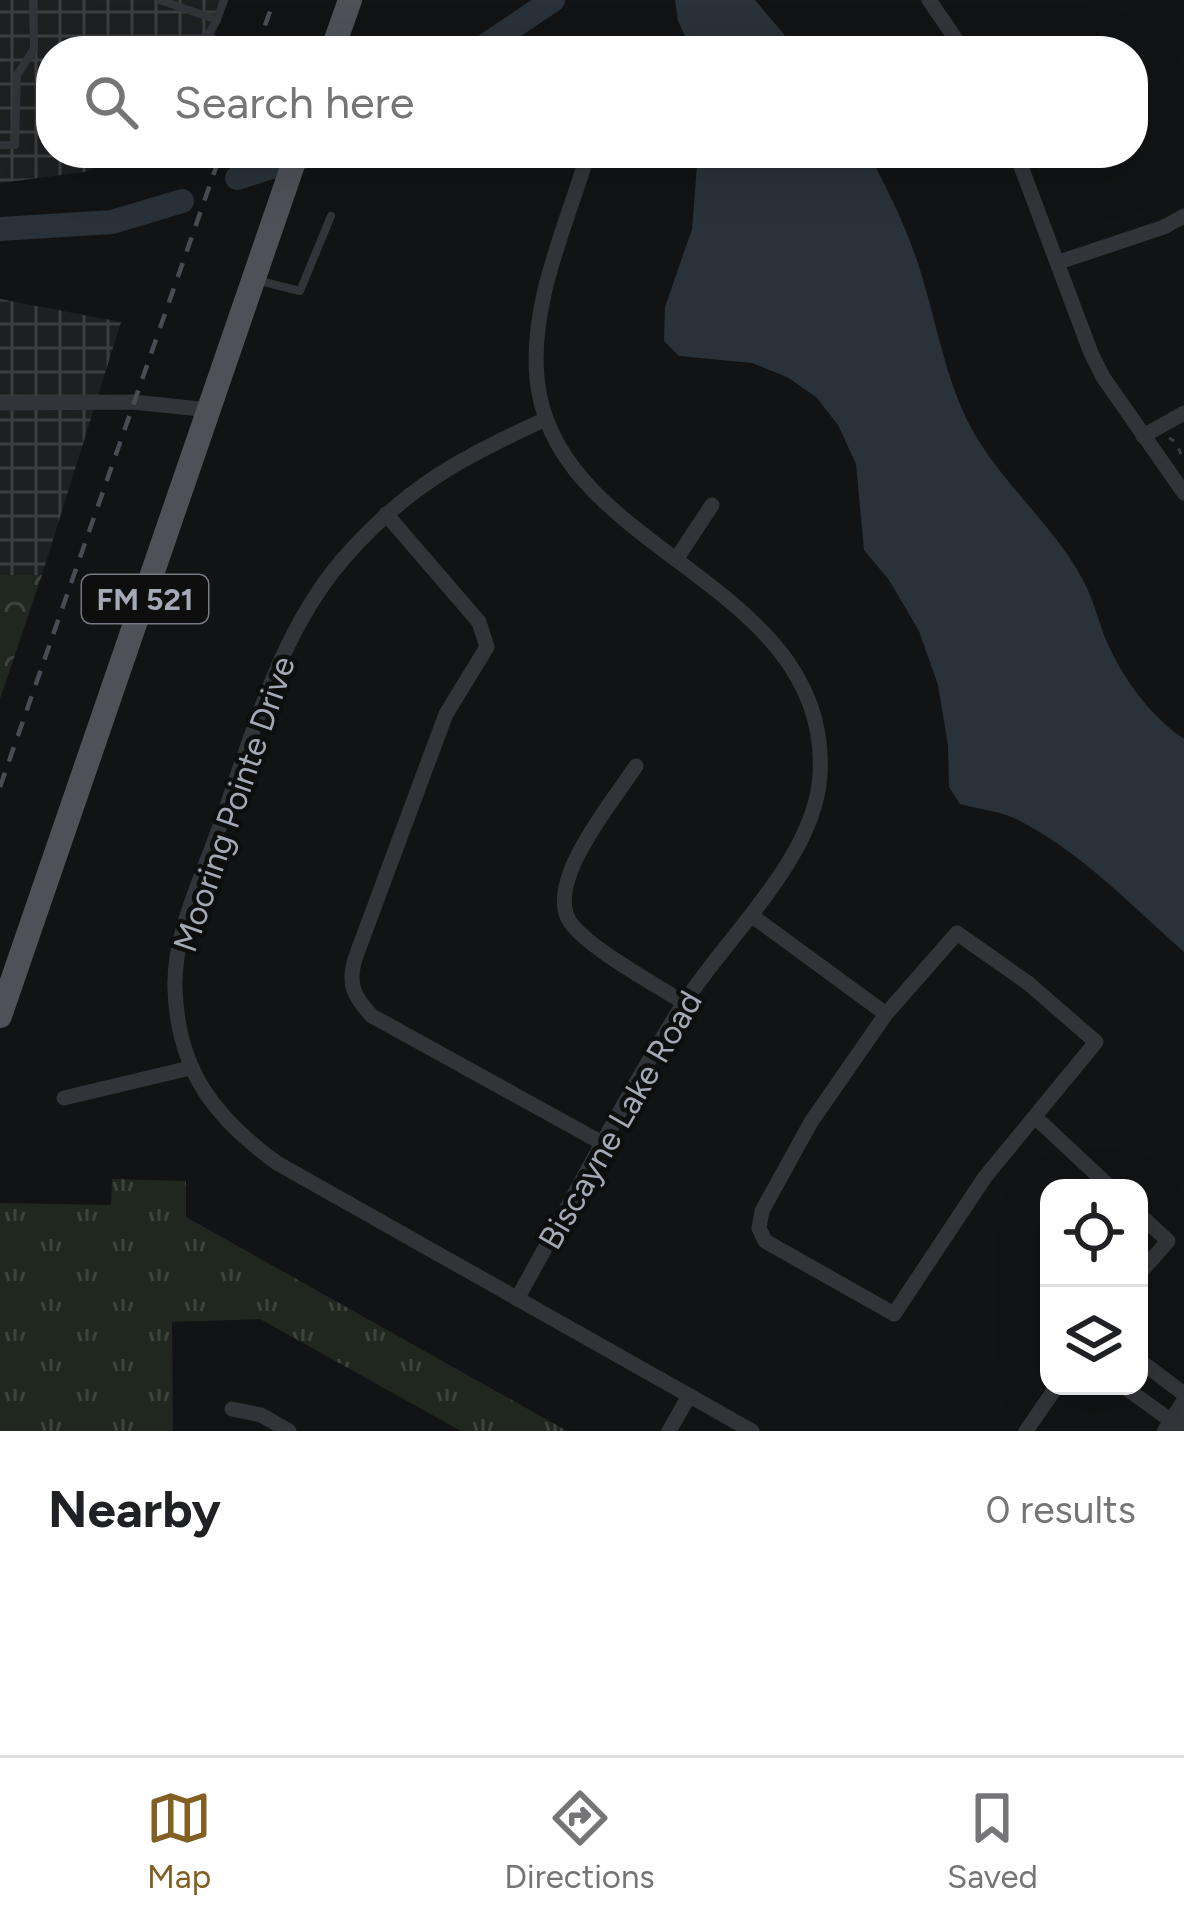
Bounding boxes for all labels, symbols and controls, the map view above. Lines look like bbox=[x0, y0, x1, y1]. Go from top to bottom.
search box bbox=[36, 36, 1148, 168]
icon: search bbox=[78, 69, 144, 135]
text: Search here bbox=[174, 75, 414, 129]
road number: FM 521 bbox=[82, 575, 208, 623]
street label: Mooring Pointe Drive bbox=[165, 651, 303, 957]
street label: Biscayne Lake Road bbox=[530, 984, 710, 1256]
map controls bbox=[1040, 1179, 1148, 1395]
button: locate bbox=[1040, 1179, 1148, 1287]
button: layers bbox=[1040, 1287, 1148, 1395]
text: Nearby bbox=[48, 1479, 221, 1540]
text: 0 results bbox=[985, 1486, 1136, 1533]
tab: Map bbox=[146, 1785, 212, 1896]
tab: Directions bbox=[504, 1785, 655, 1896]
tab: Saved bbox=[947, 1785, 1038, 1896]

